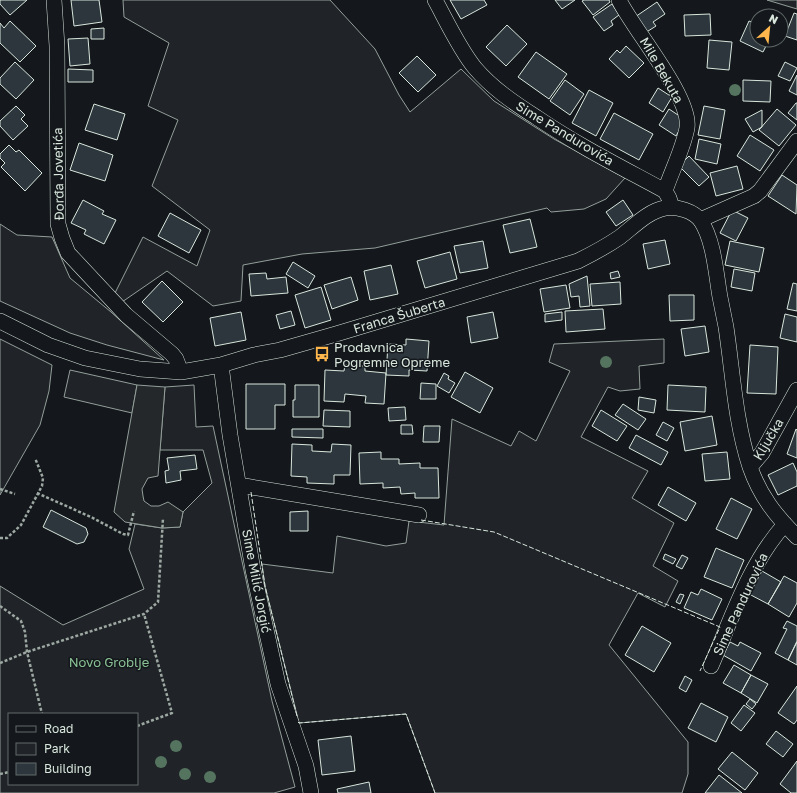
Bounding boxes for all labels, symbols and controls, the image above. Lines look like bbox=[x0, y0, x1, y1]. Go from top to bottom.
north arrow bbox=[749, 8, 789, 48]
text: N bbox=[767, 11, 780, 26]
street label: Mile Bekuta bbox=[637, 34, 687, 106]
street label: Sime Pandurovića bbox=[513, 97, 617, 169]
street label: Đorđa Jovetića bbox=[49, 127, 67, 221]
street label: Franca Šuberta bbox=[351, 293, 447, 337]
place label: Prodavnica Pogremne Opreme bbox=[334, 339, 450, 370]
bus stop icon: Prodavnica Pogremne Opreme bbox=[313, 345, 331, 363]
street label: Ključka bbox=[749, 415, 787, 463]
street label: Sime Milić Jorgić bbox=[239, 528, 275, 634]
street label: Sime Pandurovića bbox=[709, 550, 771, 658]
park label: Novo Groblje bbox=[69, 654, 149, 670]
legend bbox=[8, 713, 138, 785]
text: Road bbox=[44, 721, 73, 736]
text: Park bbox=[44, 741, 70, 756]
text: Building bbox=[44, 761, 92, 776]

